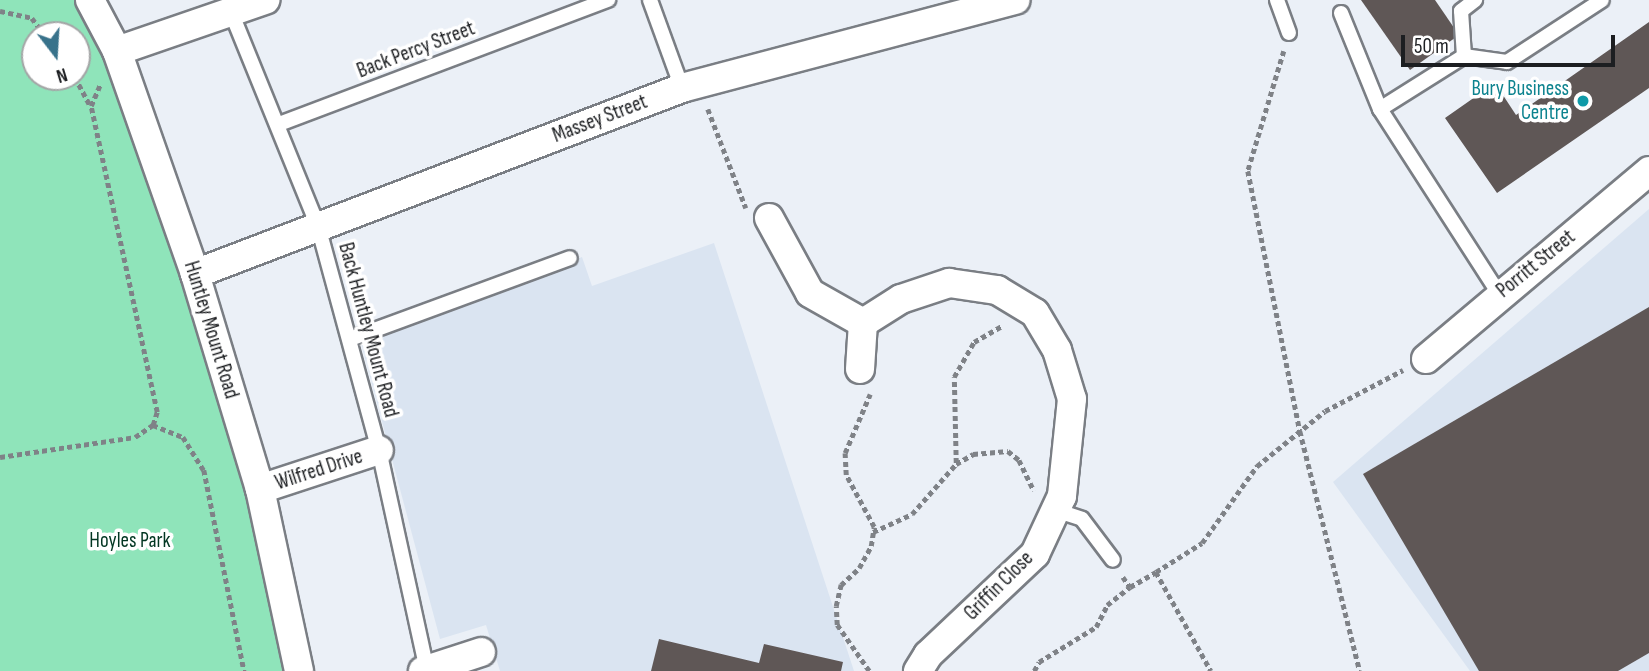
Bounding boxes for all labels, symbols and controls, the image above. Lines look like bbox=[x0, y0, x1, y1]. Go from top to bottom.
street label: Back Percy Street bbox=[353, 16, 479, 84]
north arrow bbox=[21, 21, 91, 91]
scale bar bbox=[1404, 21, 1618, 65]
text: 50 m bbox=[1414, 34, 1449, 59]
text: N bbox=[53, 62, 70, 87]
place label: Bury Business Centre bbox=[1471, 76, 1569, 126]
street label: Massey Street bbox=[549, 89, 651, 149]
marker: Bury Business Centre bbox=[1575, 93, 1591, 109]
street label: Porritt Street bbox=[1492, 225, 1580, 303]
street label: Back Huntley Mount Road bbox=[333, 240, 403, 420]
street label: Huntley Mount Road bbox=[178, 258, 244, 402]
street label: Wilfred Drive bbox=[272, 444, 366, 496]
park label: Hoyles Park bbox=[89, 528, 171, 554]
street label: Griffin Close bbox=[959, 546, 1039, 626]

